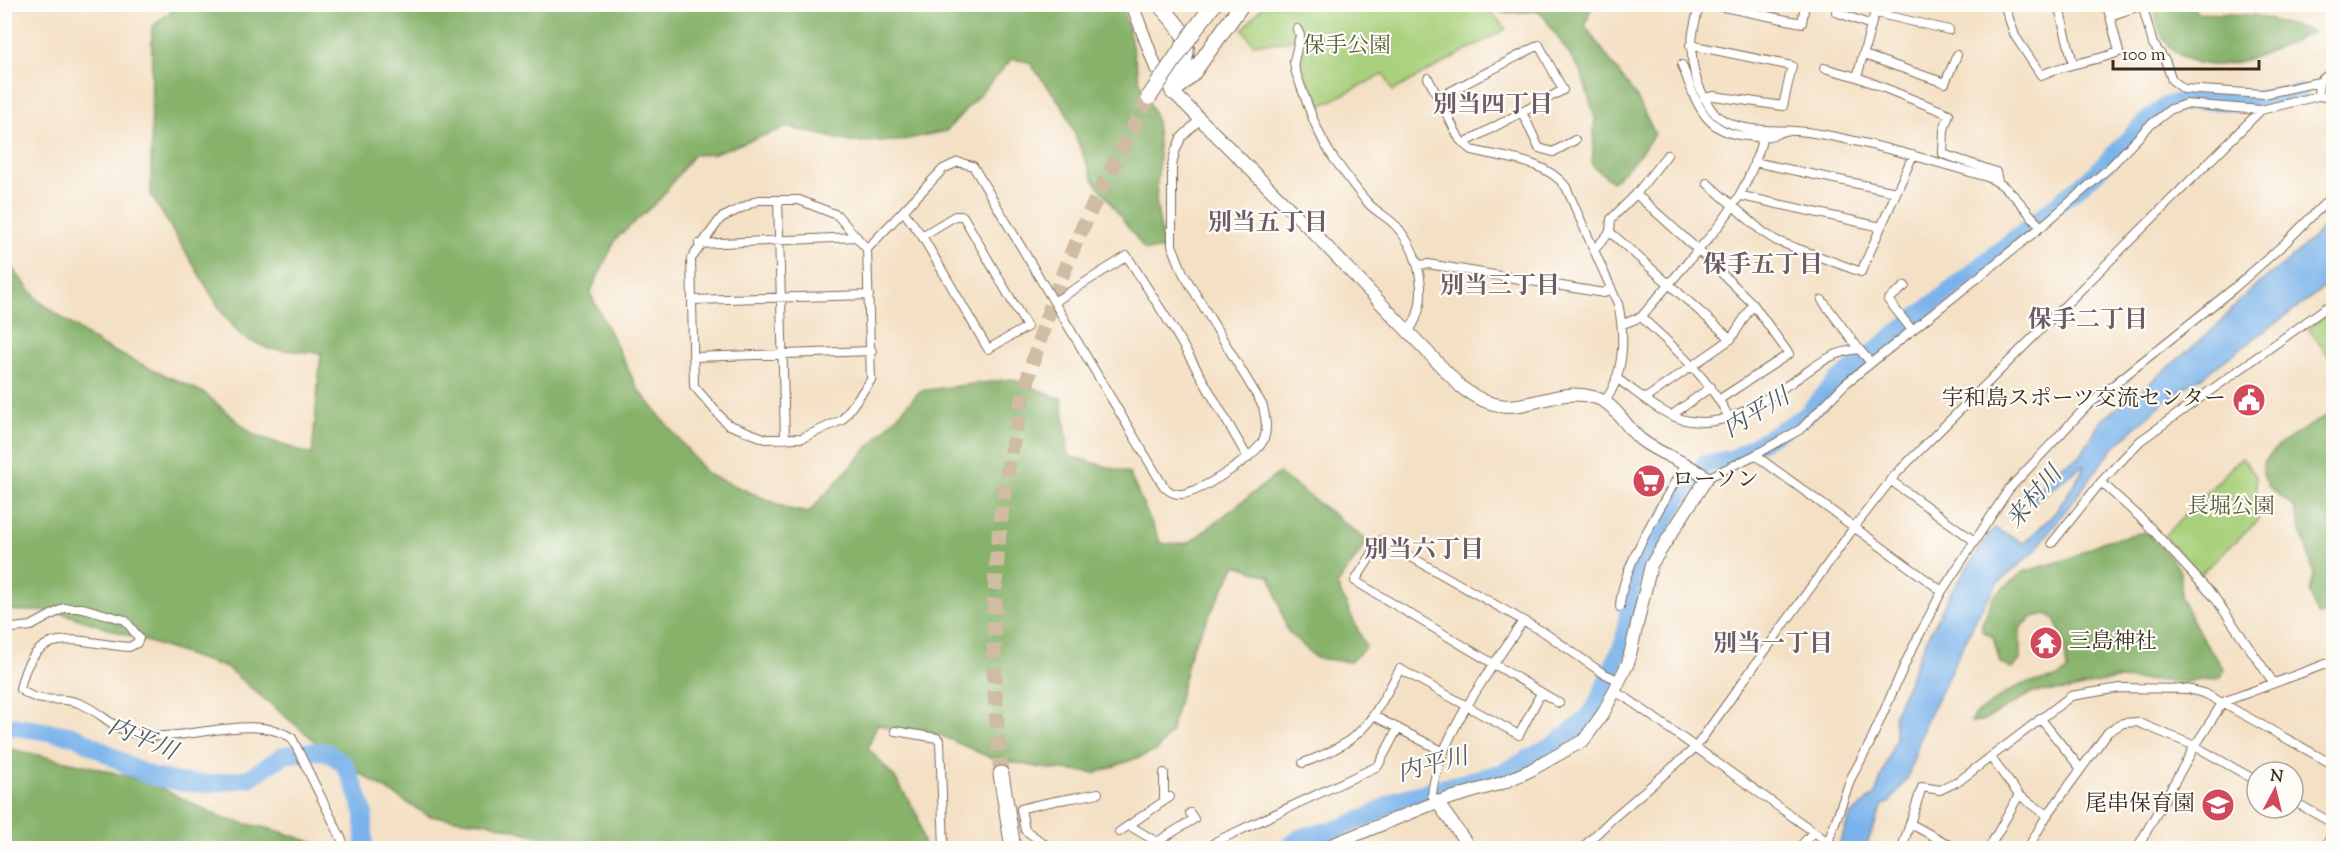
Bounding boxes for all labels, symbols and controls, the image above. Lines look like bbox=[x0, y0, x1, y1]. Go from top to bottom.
park label: 保手公園 bbox=[1303, 31, 1391, 63]
scale bar bbox=[2113, 33, 2258, 71]
text: 100 m bbox=[2122, 43, 2166, 69]
district label: 別当四丁目 bbox=[1433, 89, 1553, 123]
district label: 別当五丁目 bbox=[1208, 207, 1328, 241]
district label: 保手五丁目 bbox=[1703, 249, 1823, 283]
district label: 別当三丁目 bbox=[1440, 270, 1560, 304]
district label: 保手二丁目 bbox=[2028, 304, 2148, 338]
water label: 内平川 bbox=[1717, 379, 1799, 447]
public building icon: 宇和島スポーツ交流センター bbox=[2231, 382, 2267, 418]
place label: 宇和島スポーツ交流センター bbox=[1942, 384, 2226, 416]
water label: 来村川 bbox=[1999, 457, 2073, 537]
supermarket icon: ローソン bbox=[1631, 463, 1667, 499]
place label: ローソン bbox=[1672, 465, 1759, 497]
park label: 長堀公園 bbox=[2187, 492, 2275, 524]
district label: 別当六丁目 bbox=[1364, 534, 1484, 568]
temple icon: 三島神社 bbox=[2028, 625, 2064, 661]
place label: 三島神社 bbox=[2069, 627, 2157, 659]
district label: 別当一丁目 bbox=[1713, 628, 1833, 662]
water label: 内平川 bbox=[102, 710, 185, 771]
water label: 内平川 bbox=[1394, 739, 1475, 792]
north arrow bbox=[2245, 760, 2305, 820]
text: N bbox=[2269, 765, 2284, 790]
school or university icon: 尾串保育園 bbox=[2200, 787, 2236, 823]
place label: 尾串保育園 bbox=[2085, 789, 2195, 821]

